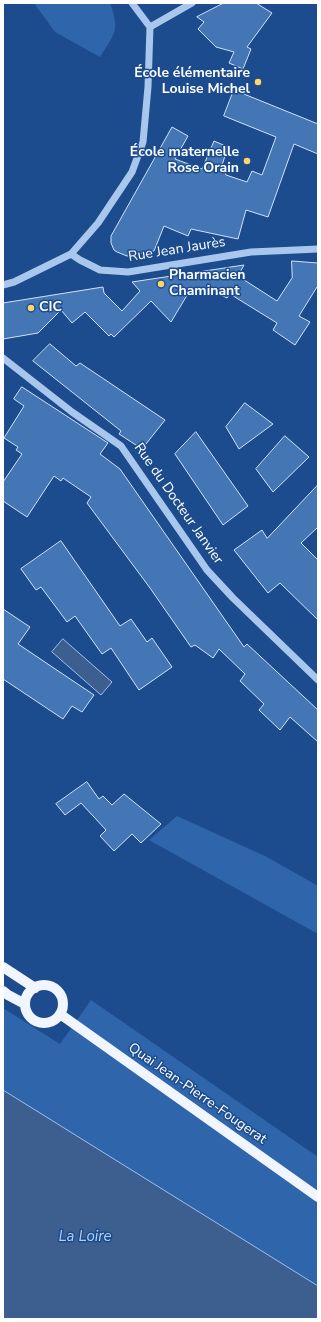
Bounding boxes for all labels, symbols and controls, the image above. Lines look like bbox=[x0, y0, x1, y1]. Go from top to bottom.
place label: École élémentaire Louise Michel bbox=[134, 66, 250, 98]
marker: École élémentaire Louise Michel bbox=[253, 77, 263, 87]
place label: École maternelle Rose Orain bbox=[130, 145, 239, 178]
marker: École maternelle Rose Orain bbox=[242, 156, 252, 166]
street label: Rue Jean Jaurès bbox=[127, 234, 227, 266]
place label: Pharmacien Chaminant bbox=[169, 268, 245, 300]
marker: Pharmacien Chaminant bbox=[156, 279, 166, 289]
place label: CIC bbox=[39, 300, 62, 316]
marker: CIC bbox=[26, 303, 36, 313]
street label: Rue du Docteur Janvier bbox=[130, 440, 226, 568]
street label: Quai Jean-Pierre-Fougerat bbox=[125, 1040, 269, 1148]
water label: La Loire bbox=[58, 1228, 112, 1246]

